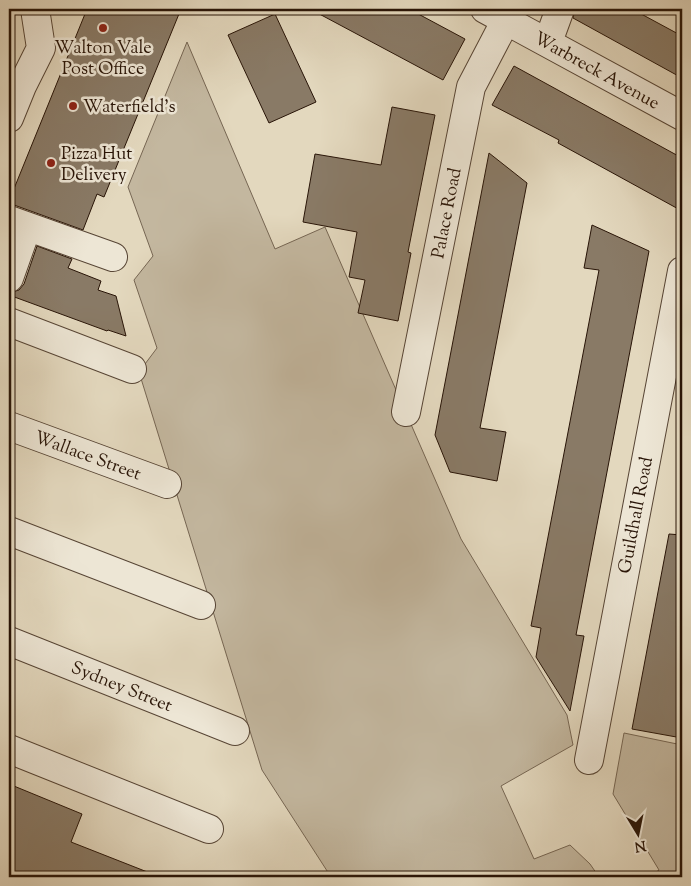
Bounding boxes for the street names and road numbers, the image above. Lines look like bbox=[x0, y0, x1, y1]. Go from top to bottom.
street label: Warbreck Avenue bbox=[528, 26, 664, 117]
street label: Palace Road bbox=[426, 166, 470, 261]
street label: Wallace Street bbox=[30, 425, 144, 488]
street label: Guildhall Road bbox=[613, 455, 661, 576]
street label: Sydney Street bbox=[67, 656, 176, 720]

